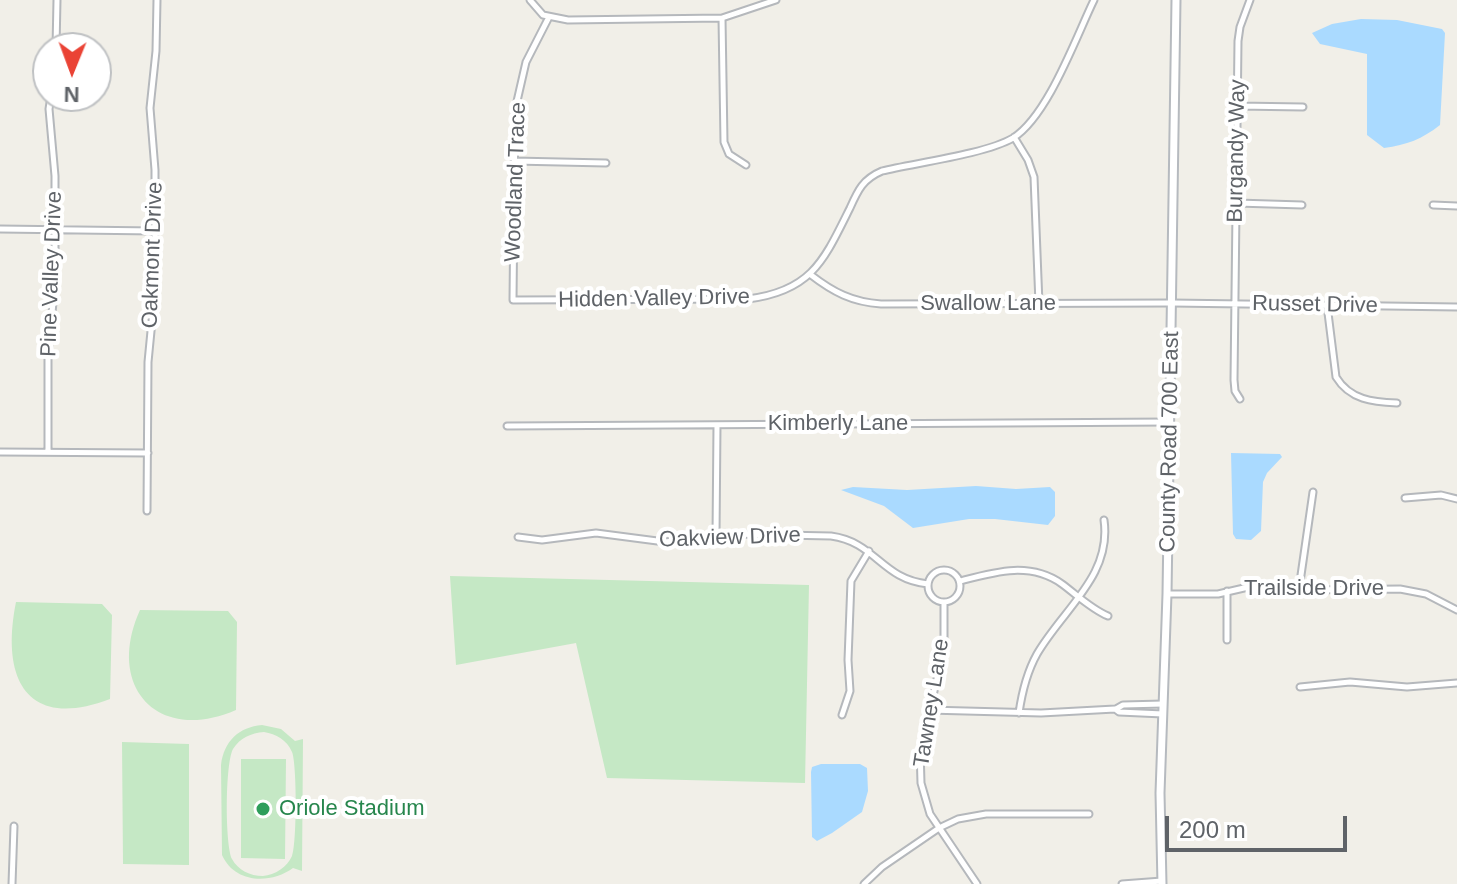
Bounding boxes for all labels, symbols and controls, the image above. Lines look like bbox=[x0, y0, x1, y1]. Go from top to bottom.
north arrow bbox=[32, 32, 112, 112]
street label: Burgandy Way bbox=[1223, 79, 1251, 223]
text: N bbox=[63, 82, 80, 107]
street label: Woodland Trace bbox=[500, 101, 532, 263]
street label: Oakmont Drive bbox=[137, 181, 169, 329]
street label: Pine Valley Drive bbox=[36, 191, 68, 357]
street label: Hidden Valley Drive bbox=[558, 284, 750, 314]
street label: Swallow Lane bbox=[920, 291, 1056, 317]
street label: Russet Drive bbox=[1252, 291, 1378, 319]
street label: County Road 700 East bbox=[1155, 331, 1185, 553]
street label: Kimberly Lane bbox=[768, 411, 908, 437]
street label: Oakview Drive bbox=[659, 522, 801, 554]
street label: Trailside Drive bbox=[1244, 576, 1384, 602]
street label: Tawney Lane bbox=[909, 637, 955, 769]
place label: Oriole Stadium bbox=[279, 796, 425, 822]
marker: Oriole Stadium bbox=[254, 800, 272, 818]
scale bar bbox=[1169, 800, 1351, 850]
text: 200 m bbox=[1179, 816, 1246, 843]

